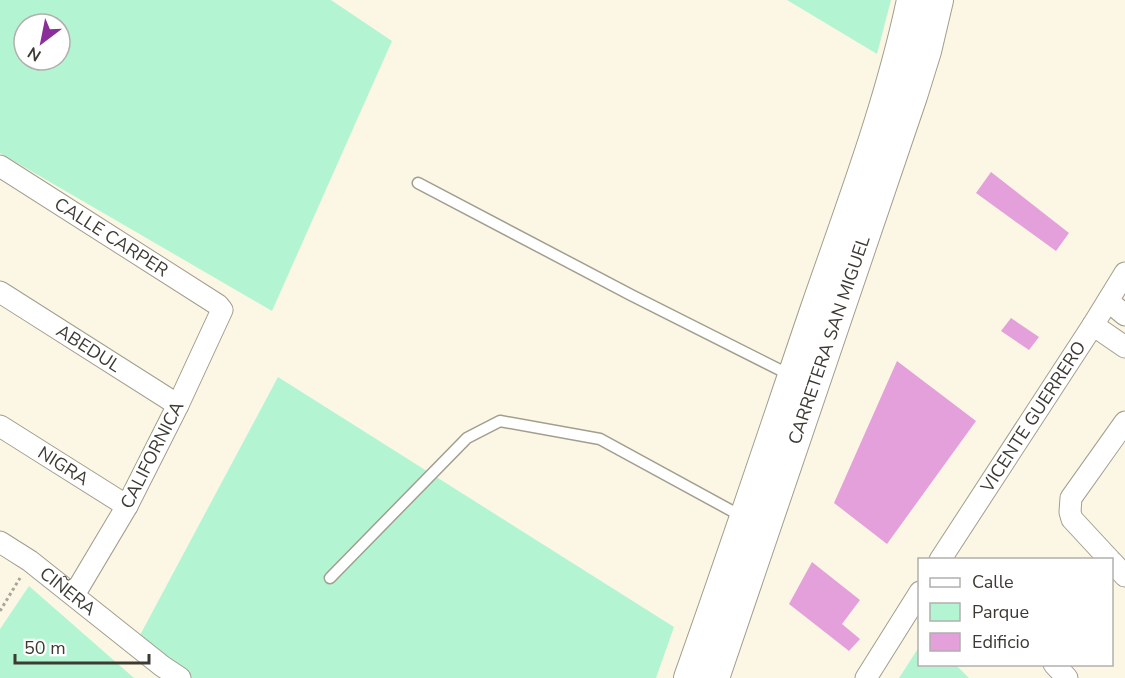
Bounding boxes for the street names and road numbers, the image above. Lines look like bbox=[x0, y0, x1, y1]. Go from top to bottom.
street label: CALLE CARPER bbox=[50, 192, 173, 282]
street label: CARRETERA SAN MIGUEL bbox=[782, 232, 876, 447]
street label: ABEDUL bbox=[52, 319, 126, 378]
street label: VICENTE GUERRERO bbox=[975, 336, 1091, 498]
street label: CALIFORNICA bbox=[115, 397, 189, 513]
street label: NIGRA bbox=[33, 441, 94, 491]
street label: CIÑERA bbox=[35, 561, 101, 621]

